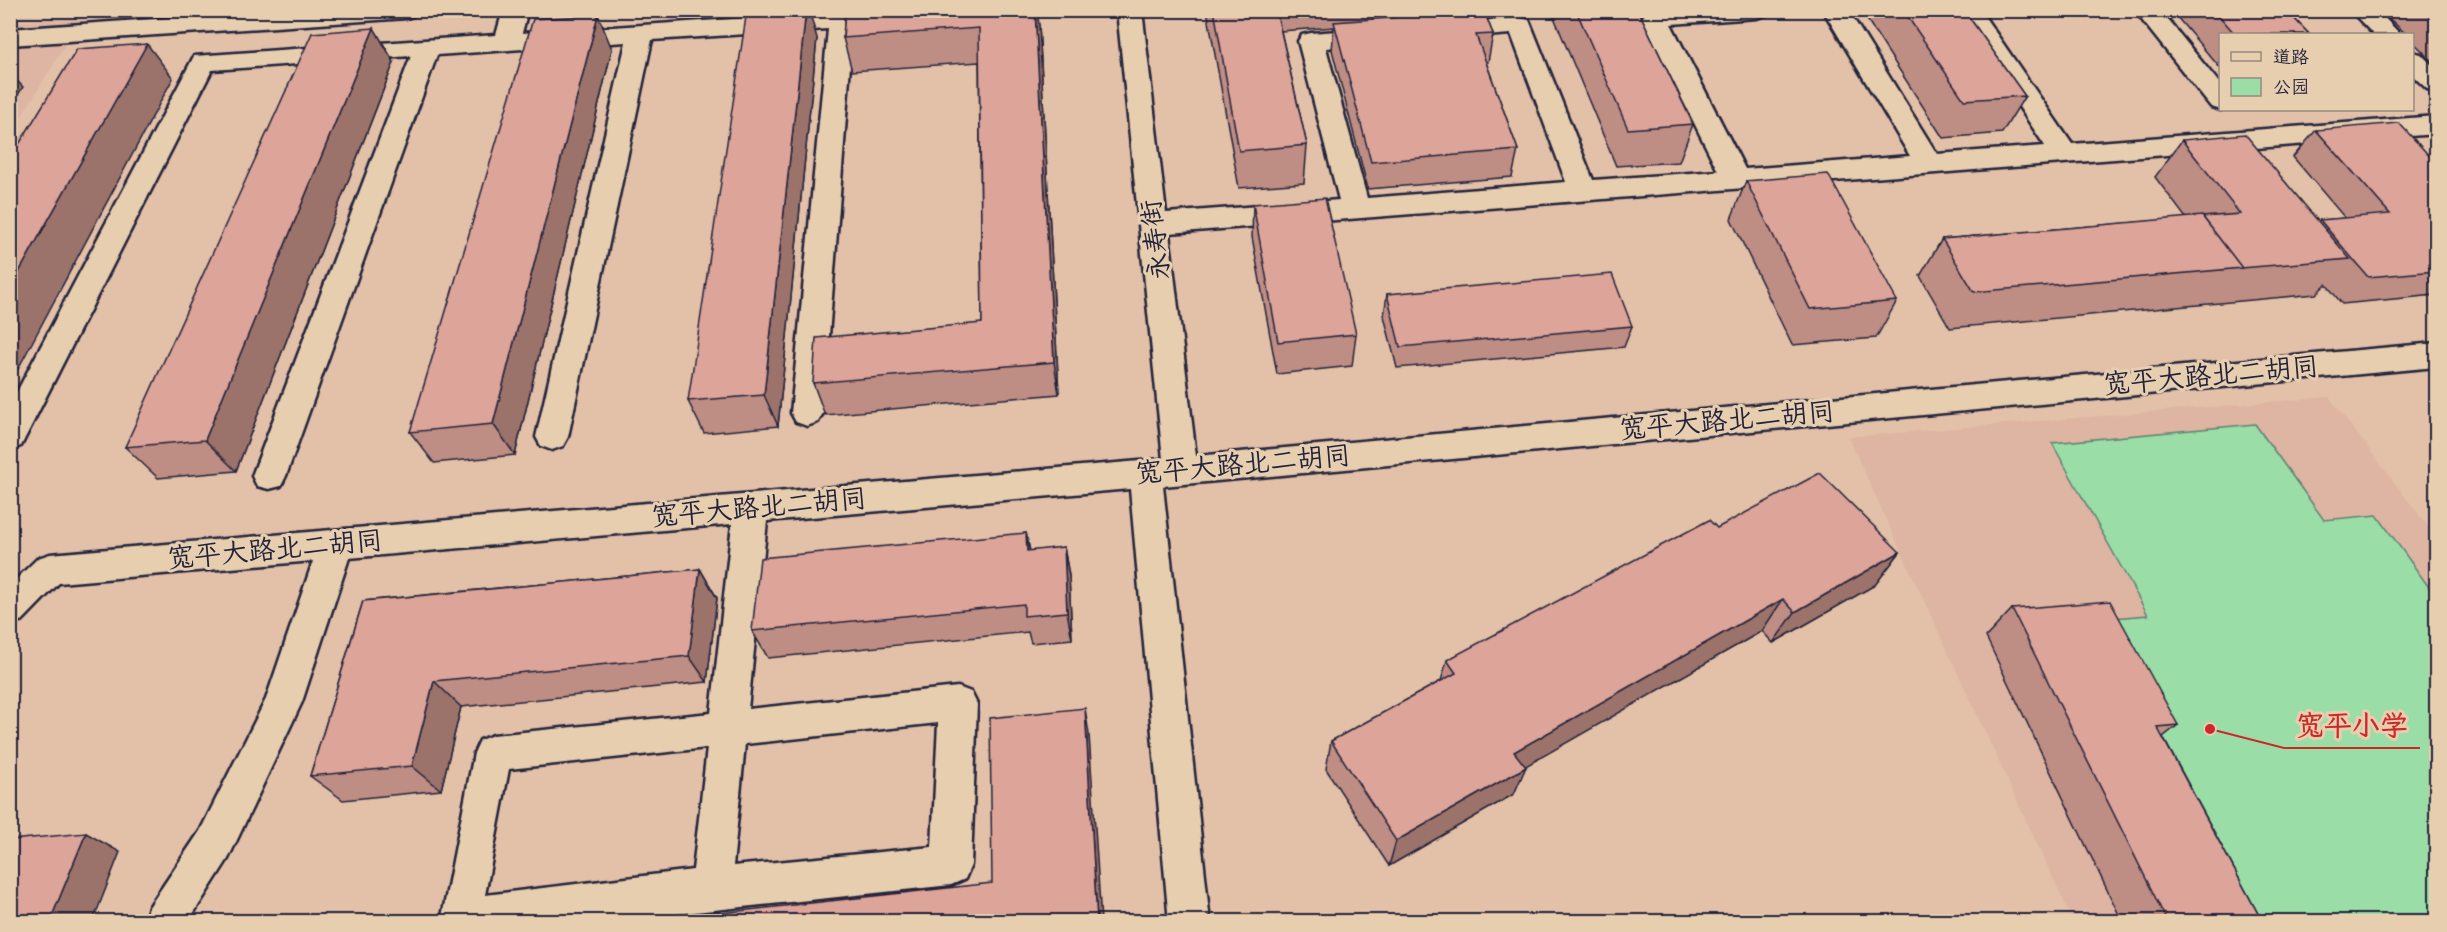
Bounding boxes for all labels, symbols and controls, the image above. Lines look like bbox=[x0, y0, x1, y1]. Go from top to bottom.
legend bbox=[2219, 33, 2414, 111]
text: 道路 bbox=[2273, 46, 2309, 72]
text: 公园 bbox=[2273, 76, 2309, 102]
street label: 永寿街 bbox=[1133, 197, 1182, 282]
street label: 宽平大路北二胡同 bbox=[2102, 349, 2321, 406]
street label: 宽平大路北二胡同 bbox=[1618, 394, 1837, 451]
street label: 宽平大路北二胡同 bbox=[1134, 438, 1353, 495]
street label: 宽平大路北二胡同 bbox=[650, 481, 869, 538]
street label: 宽平大路北二胡同 bbox=[166, 523, 385, 580]
callout: 宽平小学 bbox=[2284, 702, 2420, 748]
text: 宽平小学 bbox=[2296, 708, 2408, 749]

